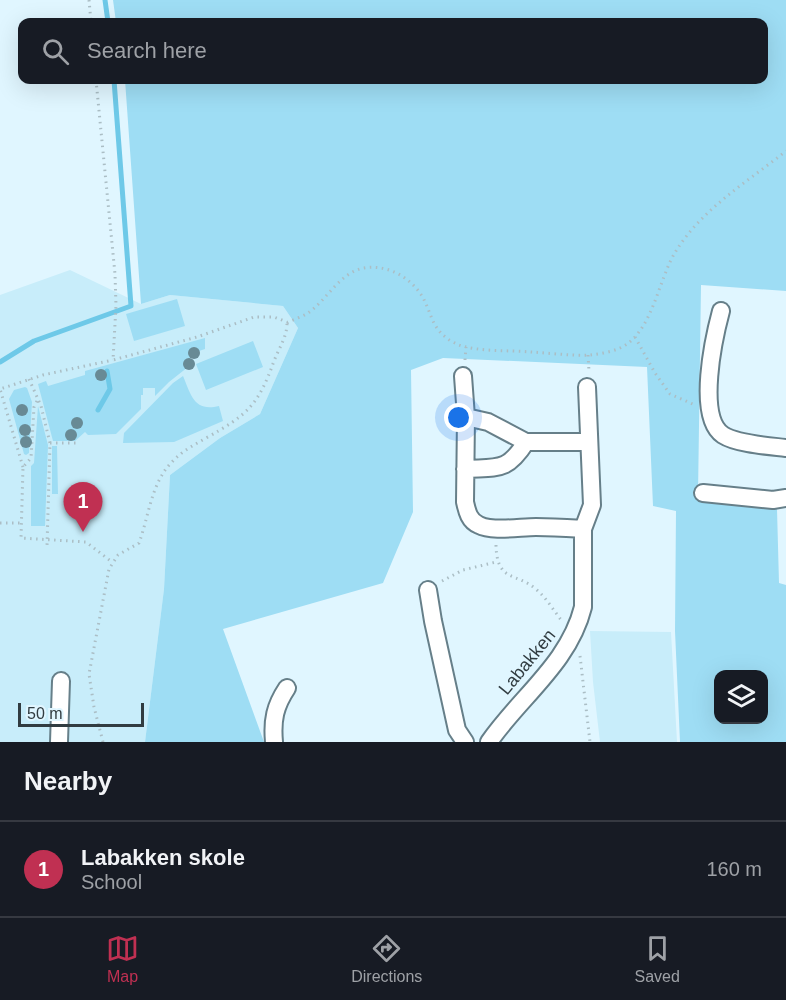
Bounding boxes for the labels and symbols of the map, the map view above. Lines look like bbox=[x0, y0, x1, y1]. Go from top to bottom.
your location bbox=[444, 403, 473, 432]
pin: 1 bbox=[64, 482, 103, 532]
street label: Labakken bbox=[495, 625, 559, 699]
scale bar bbox=[18, 700, 144, 728]

